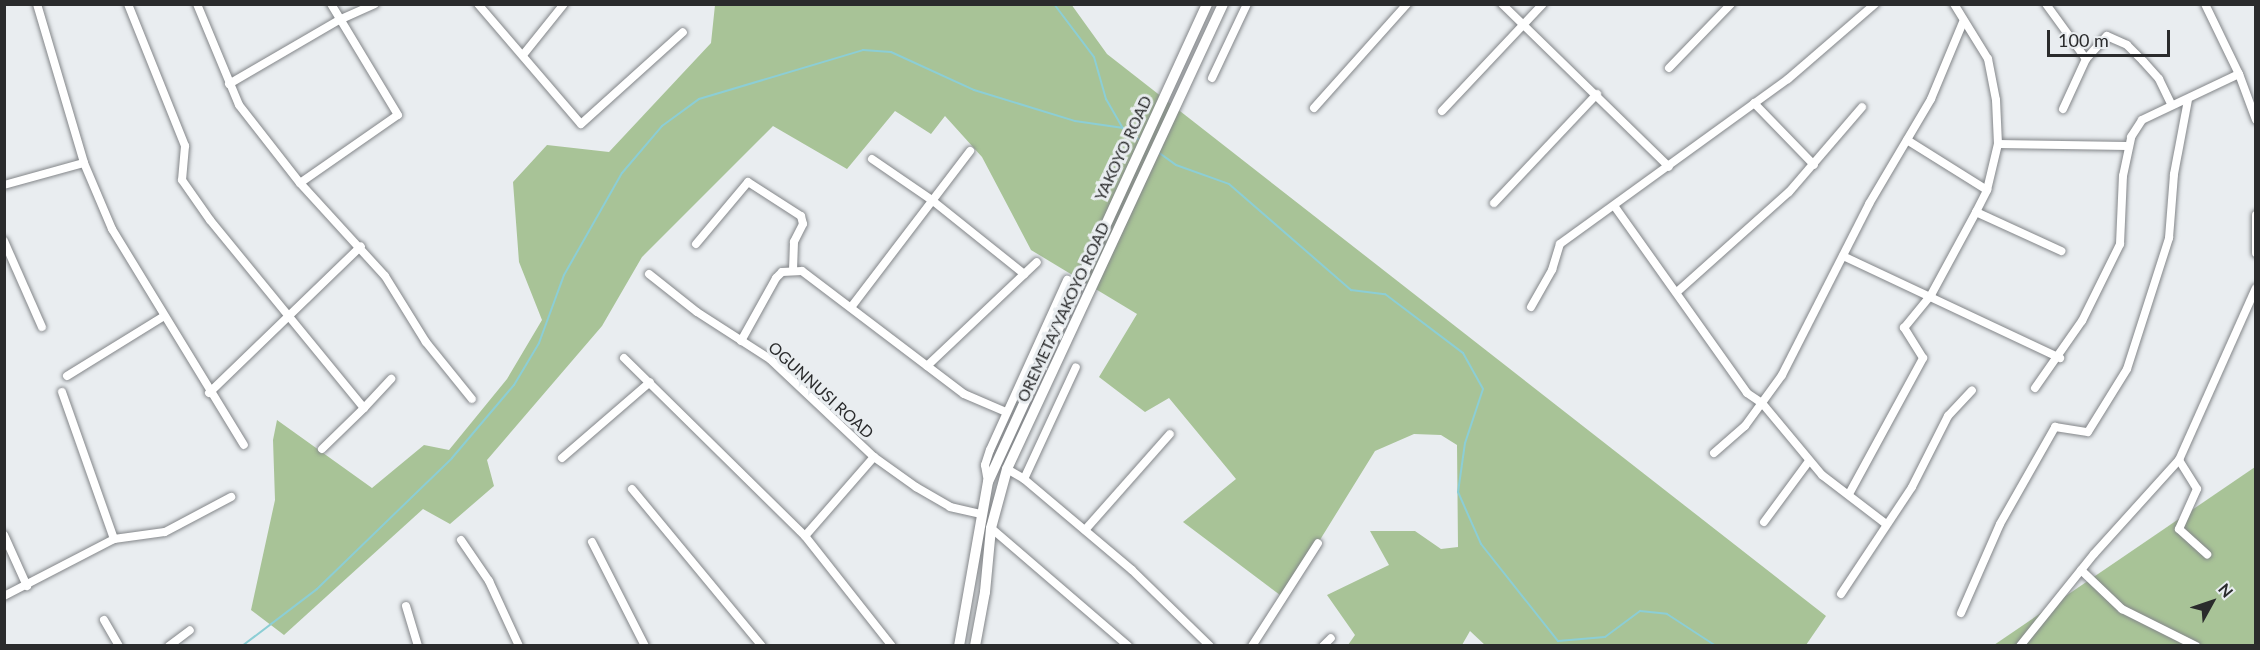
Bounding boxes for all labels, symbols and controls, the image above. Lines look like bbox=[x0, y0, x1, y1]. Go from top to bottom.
scale bar bbox=[2050, 18, 2173, 56]
text: 100 m bbox=[2058, 29, 2109, 51]
street label: YAKOYO ROAD bbox=[1090, 93, 1156, 203]
street label: OREMETA/YAKOYO ROAD bbox=[1013, 219, 1113, 405]
street label: OGUNNUSI ROAD bbox=[764, 338, 878, 442]
north arrow bbox=[2182, 572, 2242, 632]
text: N bbox=[2215, 579, 2237, 601]

